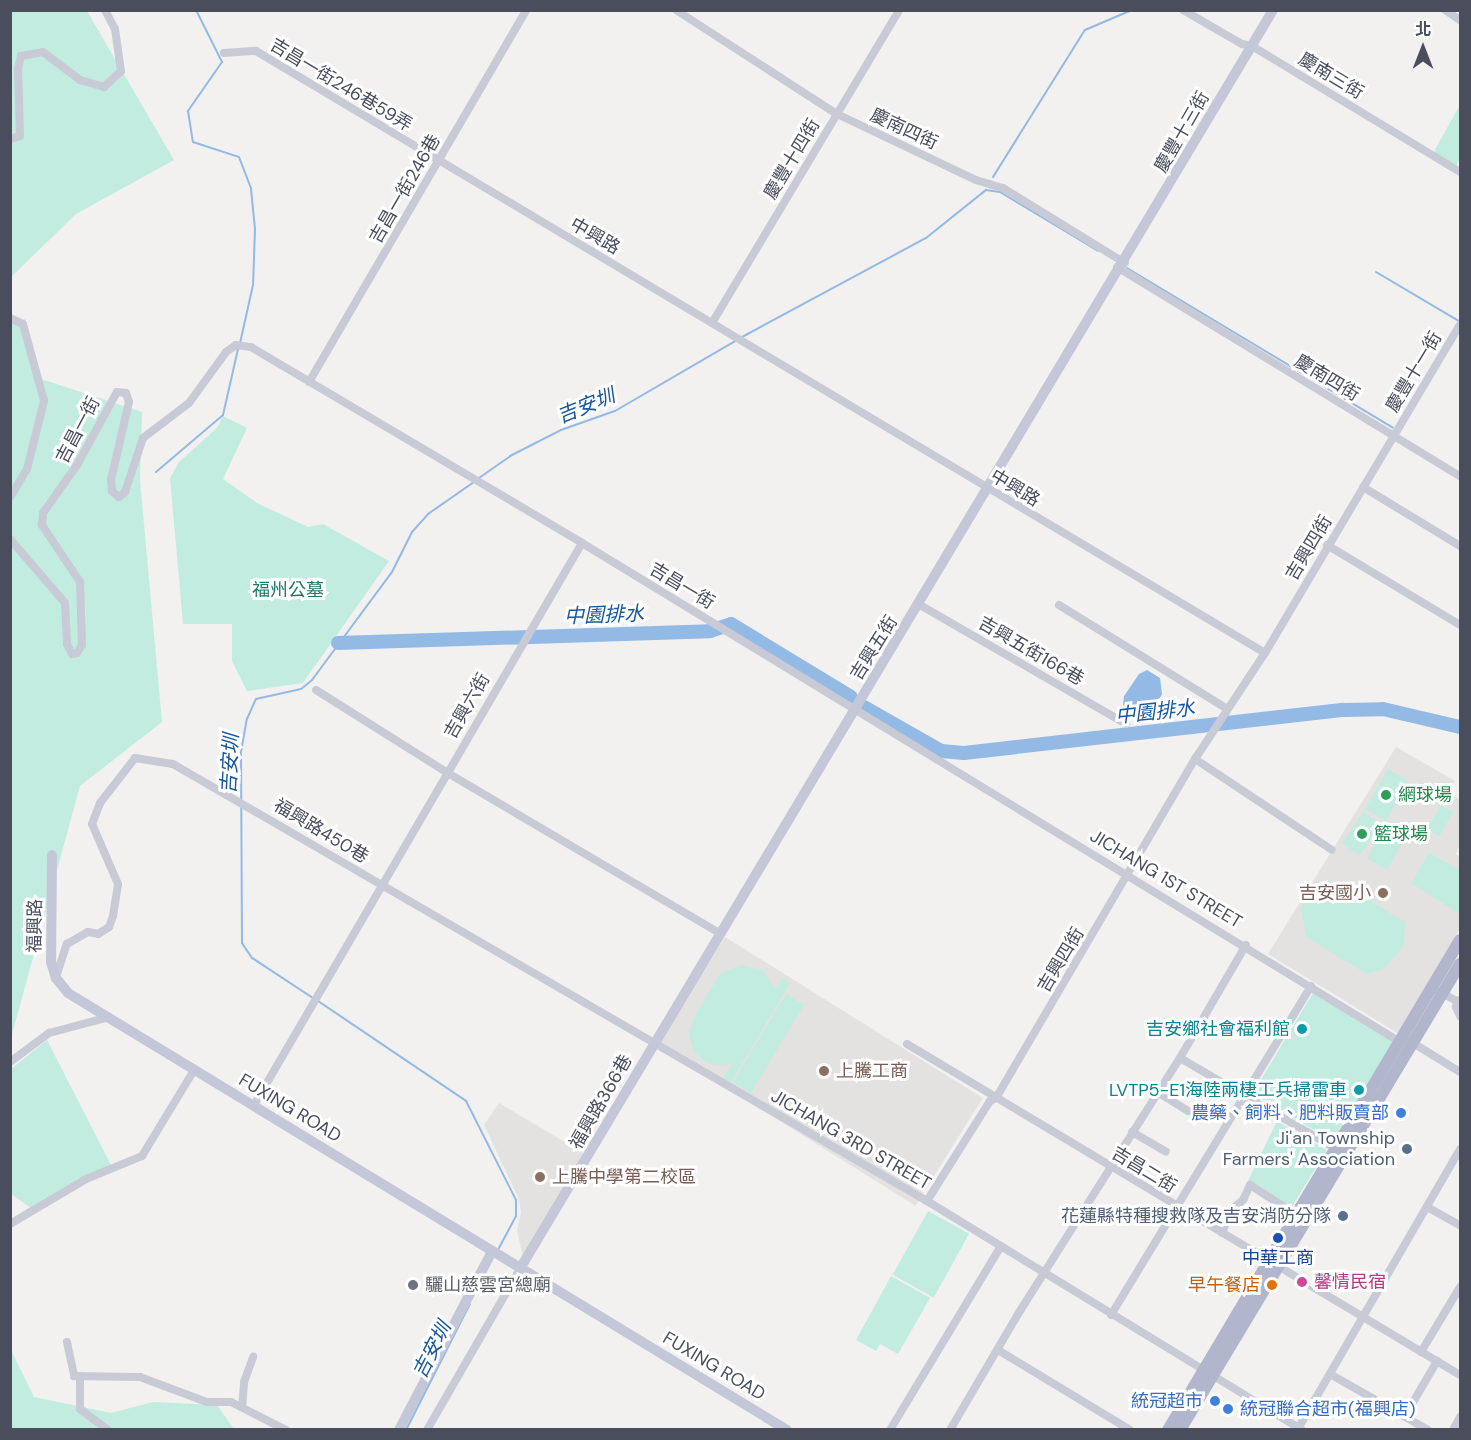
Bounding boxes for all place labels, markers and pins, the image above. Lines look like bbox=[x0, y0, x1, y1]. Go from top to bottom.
place label: 網球場 bbox=[1398, 784, 1452, 806]
marker: 網球場 bbox=[1379, 788, 1393, 802]
place label: 籃球場 bbox=[1374, 823, 1428, 845]
marker: 籃球場 bbox=[1355, 827, 1369, 841]
place label: 吉安國小 bbox=[1299, 882, 1371, 904]
marker: 吉安國小 bbox=[1376, 886, 1390, 900]
place label: 吉安鄉社會福利館 bbox=[1146, 1018, 1290, 1040]
marker: 吉安鄉社會福利館 bbox=[1295, 1022, 1309, 1036]
place label: 上騰工商 bbox=[836, 1060, 908, 1082]
marker: 上騰工商 bbox=[817, 1064, 831, 1078]
place label: LVTP5-E1海陸兩棲工兵掃雷車 bbox=[1109, 1079, 1347, 1101]
marker: LVTP5-E1海陸兩棲工兵掃雷車 bbox=[1352, 1083, 1366, 1097]
place label: 農藥、飼料、肥料販賣部 bbox=[1191, 1102, 1389, 1124]
marker: 農藥、飼料、肥料販賣部 bbox=[1394, 1106, 1408, 1120]
place label: Ji'an Township Farmers' Association bbox=[1223, 1128, 1395, 1170]
marker: Ji'an Township Farmers' Association bbox=[1400, 1142, 1414, 1156]
place label: 上騰中學第二校區 bbox=[552, 1166, 696, 1188]
marker: 上騰中學第二校區 bbox=[533, 1170, 547, 1184]
place label: 花蓮縣特種搜救隊及吉安消防分隊 bbox=[1061, 1205, 1331, 1227]
marker: 花蓮縣特種搜救隊及吉安消防分隊 bbox=[1336, 1209, 1350, 1223]
marker: 中華工商 bbox=[1271, 1231, 1285, 1245]
place label: 中華工商 bbox=[1242, 1247, 1314, 1269]
place label: 馨情民宿 bbox=[1314, 1271, 1386, 1293]
place label: 驪山慈雲宮總廟 bbox=[425, 1274, 551, 1296]
place label: 早午餐店 bbox=[1188, 1274, 1260, 1296]
marker: 馨情民宿 bbox=[1295, 1275, 1309, 1289]
marker: 驪山慈雲宮總廟 bbox=[406, 1278, 420, 1292]
marker: 早午餐店 bbox=[1265, 1278, 1279, 1292]
place label: 統冠超市 bbox=[1131, 1390, 1203, 1412]
marker: 統冠超市 bbox=[1208, 1394, 1222, 1408]
place label: 統冠聯合超市(福興店) bbox=[1240, 1398, 1415, 1420]
marker: 統冠聯合超市(福興店) bbox=[1221, 1402, 1235, 1416]

